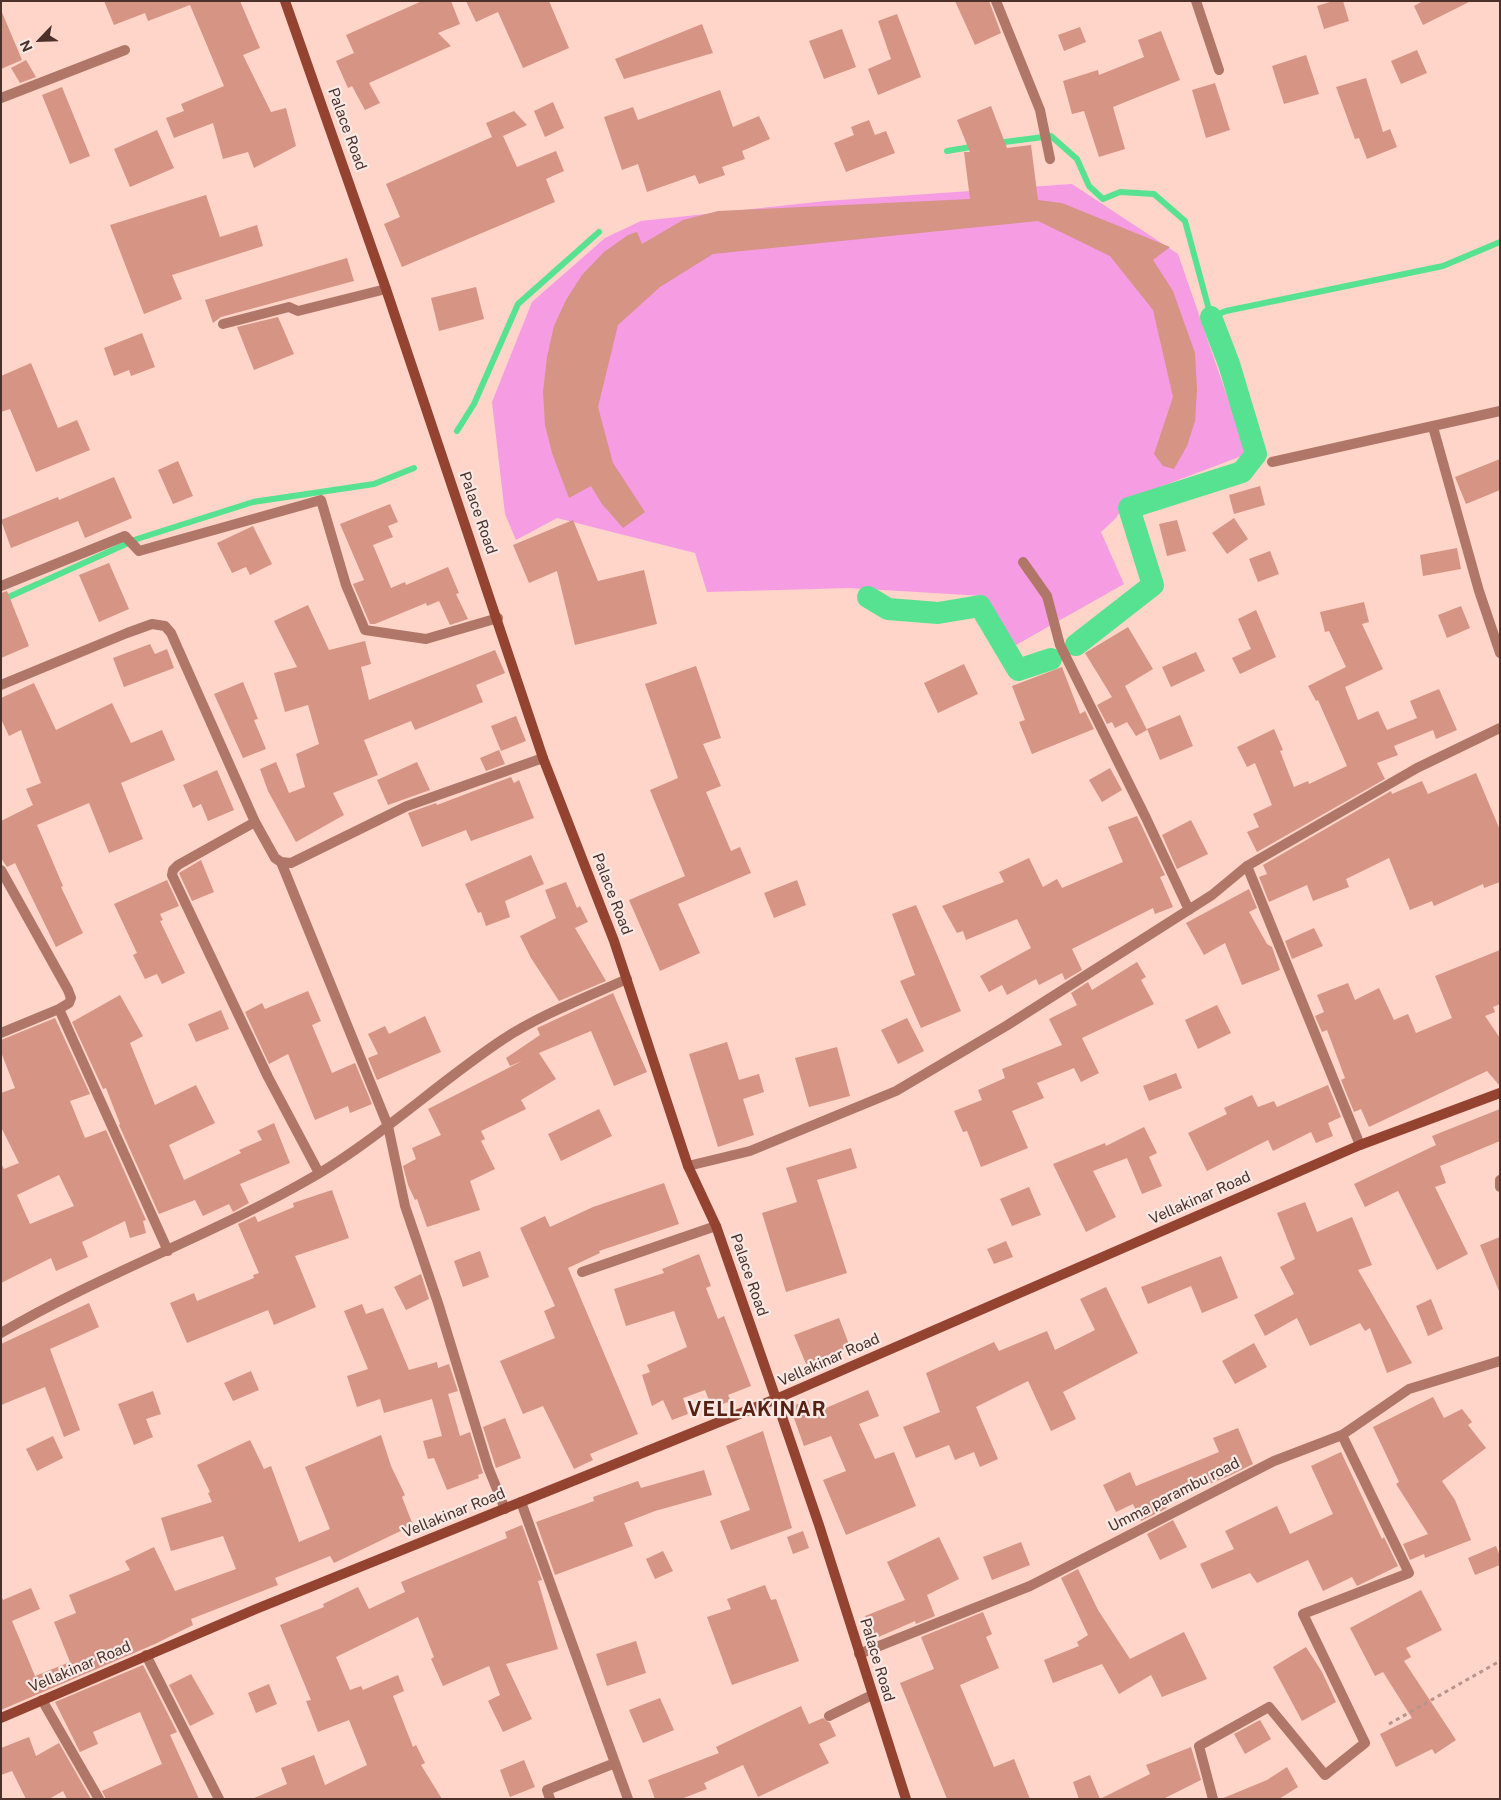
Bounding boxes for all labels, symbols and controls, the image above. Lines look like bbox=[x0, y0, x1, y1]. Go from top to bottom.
north arrow bbox=[15, 15, 65, 65]
text: N bbox=[17, 38, 36, 54]
street label: Palace Road bbox=[324, 85, 370, 173]
street label: Palace Road bbox=[455, 469, 501, 557]
street label: Palace Road bbox=[588, 851, 636, 937]
street label: Vellakinar Road bbox=[1146, 1168, 1254, 1228]
street label: Palace Road bbox=[726, 1231, 772, 1319]
street label: Vellakinar Road bbox=[775, 1330, 883, 1390]
district label: VELLAKINAR bbox=[686, 1398, 828, 1422]
street label: Umma parambu road bbox=[1105, 1454, 1243, 1536]
street label: Vellakinar Road bbox=[400, 1484, 508, 1542]
street label: Palace Road bbox=[856, 1616, 898, 1704]
street label: Vellakinar Road bbox=[26, 1637, 134, 1697]

